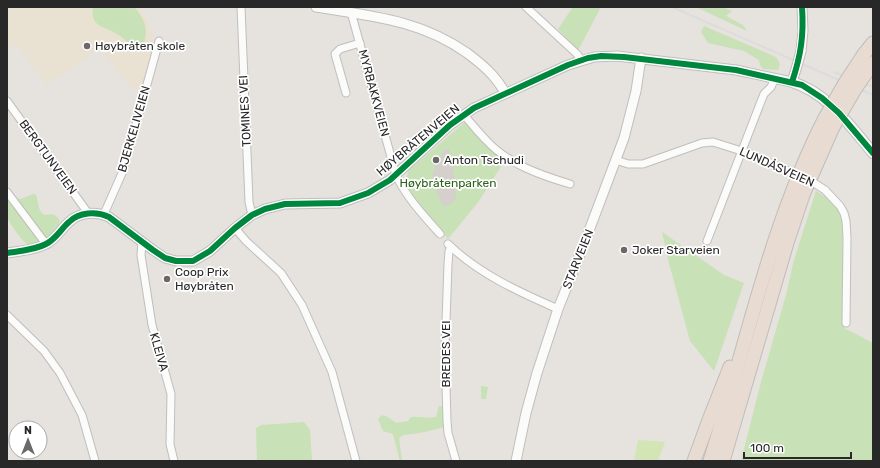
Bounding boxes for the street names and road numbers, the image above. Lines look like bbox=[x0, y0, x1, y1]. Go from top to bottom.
street label: MYRBAKKVEIEN bbox=[356, 48, 392, 138]
street label: TOMINES VEI bbox=[236, 75, 254, 147]
street label: BJERKELIVEIEN bbox=[115, 84, 153, 174]
street label: HØYBRÅTENVEIEN bbox=[374, 101, 462, 179]
street label: BERGTUNVEIEN bbox=[16, 117, 80, 197]
street label: LUNDÅSVEIEN bbox=[737, 144, 817, 190]
street label: STARVEIEN bbox=[560, 227, 596, 291]
street label: BREDES VEI bbox=[439, 320, 453, 388]
street label: KLEIVA bbox=[147, 331, 171, 373]

